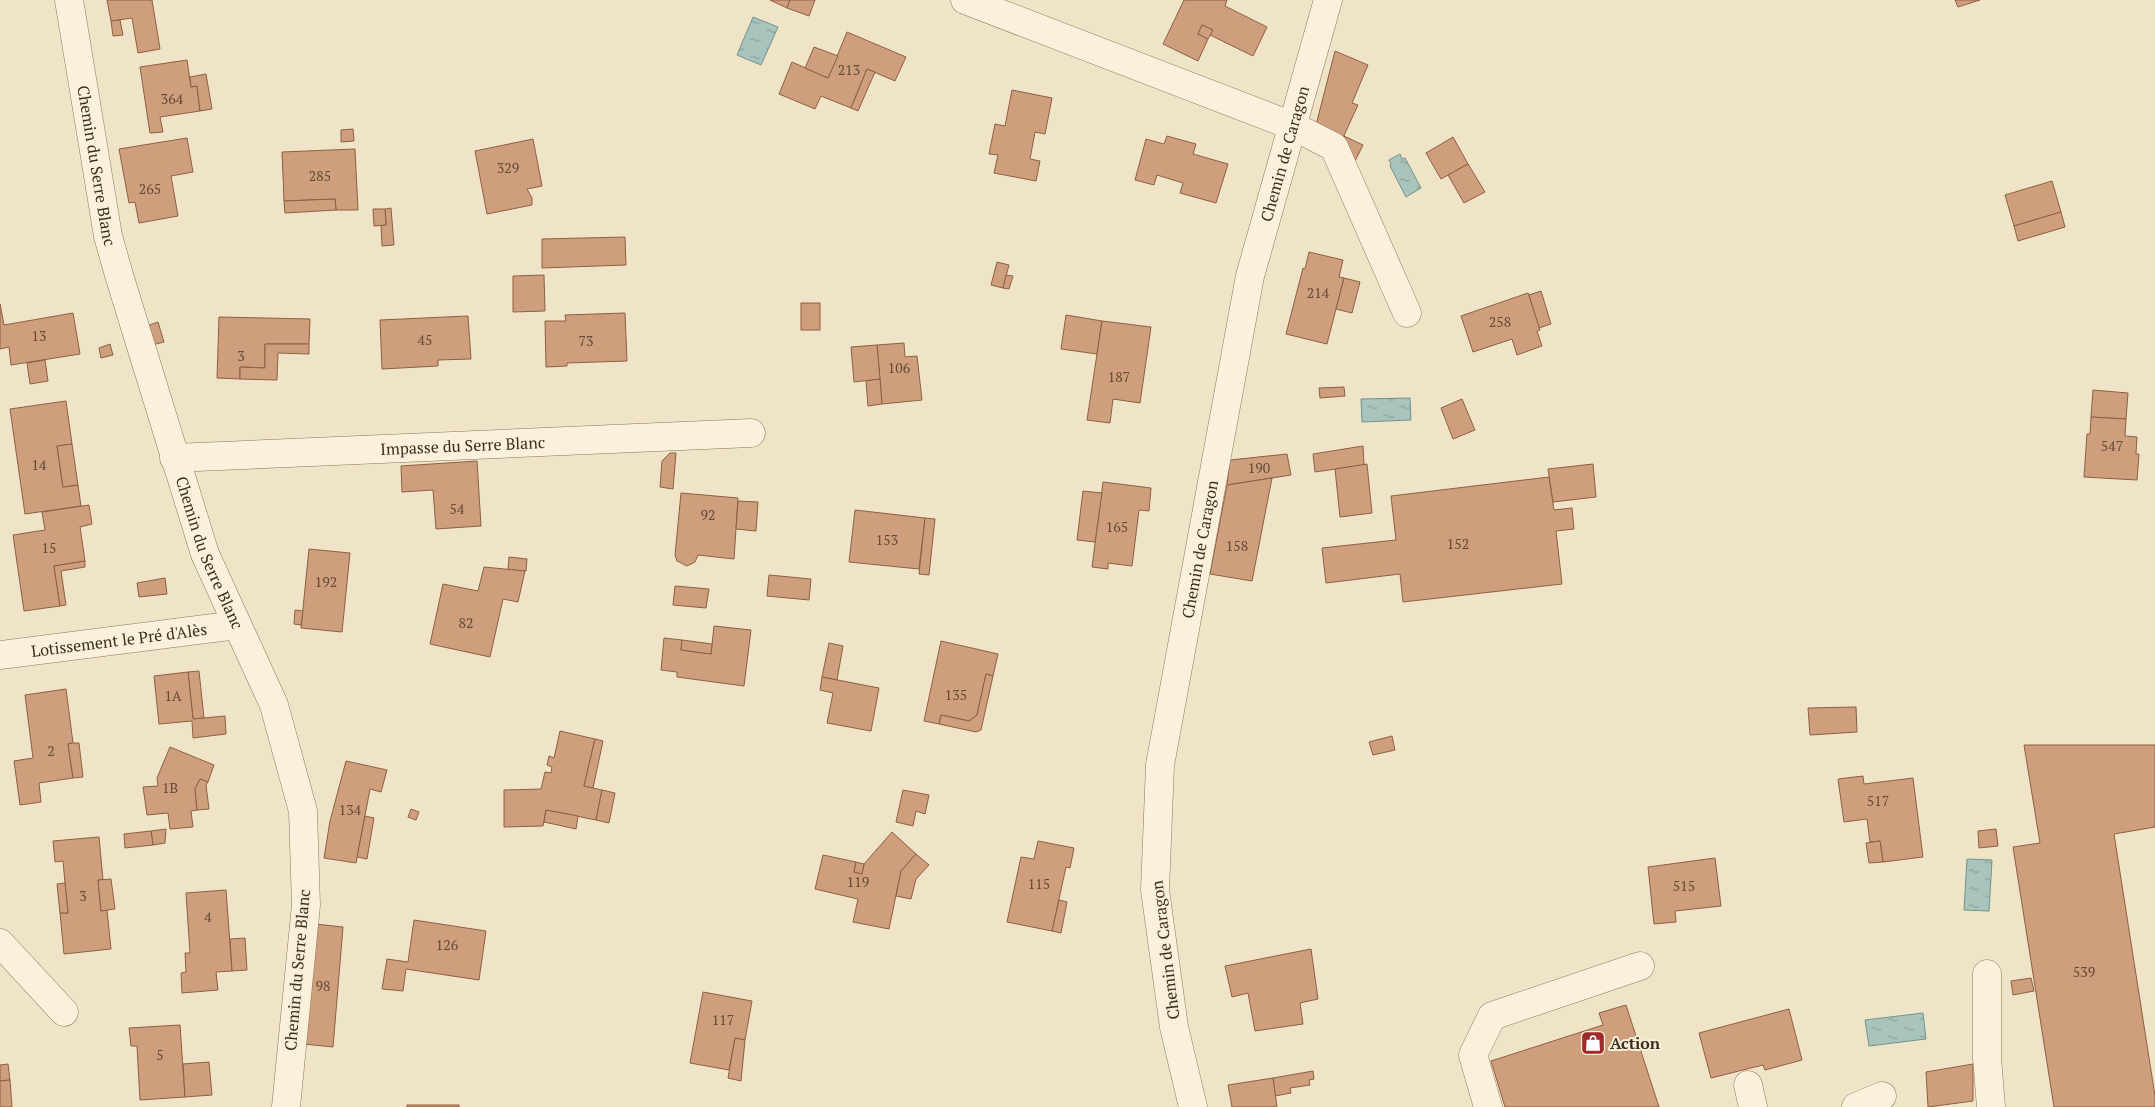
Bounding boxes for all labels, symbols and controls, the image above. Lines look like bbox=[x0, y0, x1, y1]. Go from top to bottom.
house number: 213 bbox=[838, 60, 860, 79]
street label: Chemin de Caragon bbox=[1255, 83, 1314, 224]
street label: Chemin du Serre Blanc bbox=[72, 84, 121, 249]
house number: 364 bbox=[161, 89, 184, 108]
house number: 329 bbox=[497, 158, 519, 177]
house number: 285 bbox=[309, 166, 331, 185]
house number: 265 bbox=[139, 179, 161, 198]
house number: 214 bbox=[1307, 283, 1330, 302]
house number: 258 bbox=[1489, 312, 1511, 331]
house number: 13 bbox=[32, 326, 46, 345]
house number: 45 bbox=[418, 330, 432, 349]
house number: 73 bbox=[579, 331, 593, 350]
house number: 3 bbox=[237, 346, 245, 365]
house number: 106 bbox=[888, 358, 911, 377]
house number: 187 bbox=[1108, 367, 1130, 386]
street label: Impasse du Serre Blanc bbox=[380, 431, 546, 460]
house number: 547 bbox=[2101, 436, 2123, 455]
house number: 14 bbox=[32, 455, 47, 474]
house number: 190 bbox=[1248, 458, 1270, 477]
street label: Chemin du Serre Blanc bbox=[171, 473, 249, 633]
street label: Chemin de Caragon bbox=[1176, 478, 1223, 620]
house number: 54 bbox=[450, 499, 465, 518]
house number: 92 bbox=[701, 505, 715, 524]
house number: 165 bbox=[1106, 517, 1128, 536]
house number: 153 bbox=[876, 530, 898, 549]
house number: 152 bbox=[1447, 534, 1469, 553]
house number: 158 bbox=[1226, 536, 1248, 555]
house number: 15 bbox=[42, 538, 56, 557]
house number: 192 bbox=[315, 572, 337, 591]
house number: 82 bbox=[459, 613, 473, 632]
street label: Lotissement le Pré d'Alès bbox=[30, 618, 208, 662]
house number: 135 bbox=[945, 685, 967, 704]
house number: 1A bbox=[164, 686, 182, 705]
house number: 2 bbox=[47, 741, 55, 760]
house number: 1B bbox=[162, 778, 178, 797]
house number: 517 bbox=[1867, 791, 1889, 810]
house number: 134 bbox=[339, 800, 362, 819]
house number: 119 bbox=[847, 872, 869, 891]
house number: 115 bbox=[1028, 874, 1050, 893]
house number: 515 bbox=[1673, 876, 1695, 895]
street label: Chemin de Caragon bbox=[1145, 879, 1184, 1021]
house number: 3 bbox=[79, 886, 87, 905]
street label: Chemin du Serre Blanc bbox=[279, 888, 315, 1052]
house number: 4 bbox=[204, 907, 212, 926]
house number: 126 bbox=[436, 935, 459, 954]
house number: 539 bbox=[2073, 962, 2095, 981]
house number: 98 bbox=[316, 976, 330, 995]
house number: 117 bbox=[712, 1010, 734, 1029]
shop icon: Action bbox=[1580, 1030, 1606, 1056]
place label: Action bbox=[1610, 1032, 1661, 1054]
house number: 5 bbox=[156, 1045, 164, 1064]

